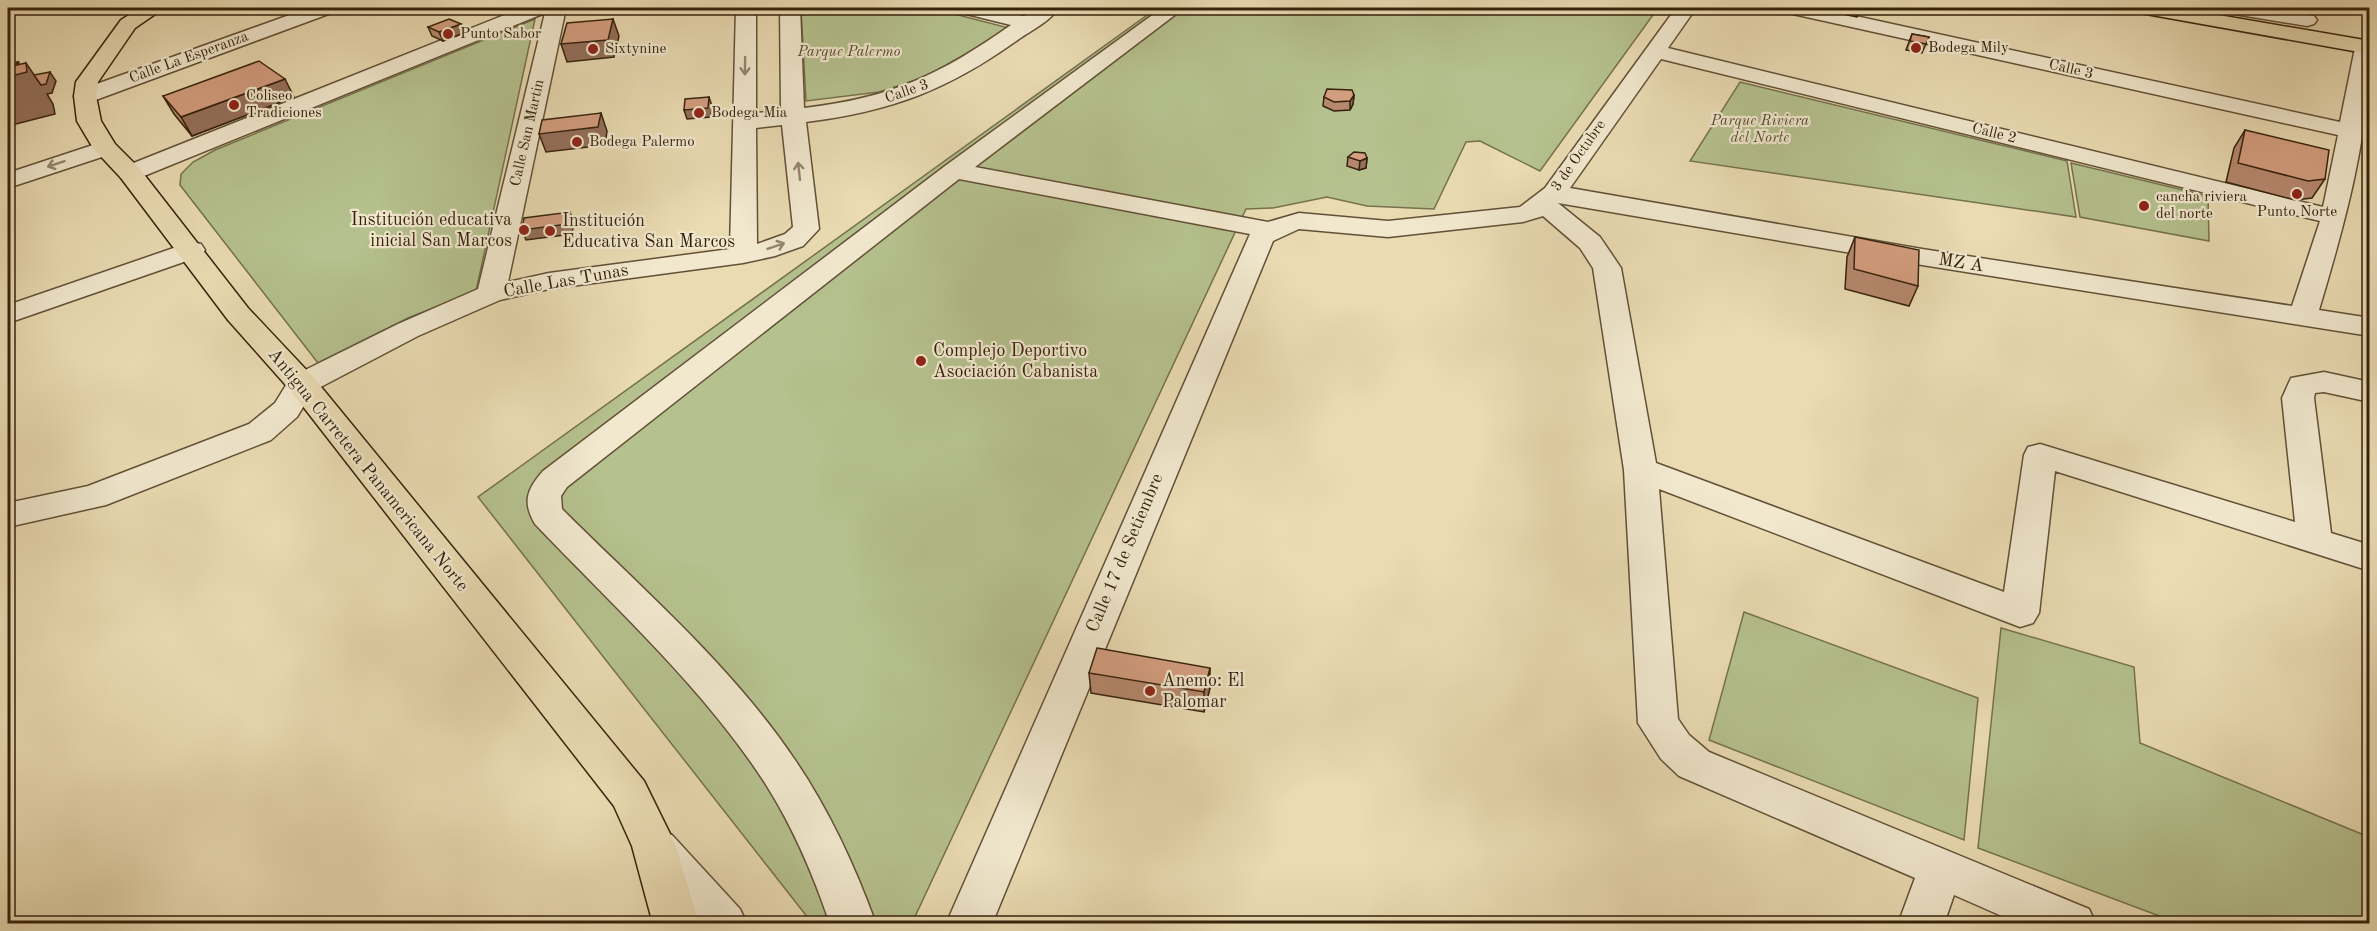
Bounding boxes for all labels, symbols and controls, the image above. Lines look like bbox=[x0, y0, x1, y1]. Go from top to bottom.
marker: Punto Sabor bbox=[441, 27, 455, 41]
place label: Punto Sabor bbox=[460, 27, 541, 42]
street label: Calle La Esperanza bbox=[127, 29, 251, 87]
marker: Bodega Mily bbox=[1909, 41, 1923, 55]
place label: Bodega Mily bbox=[1928, 41, 2009, 56]
marker: Sixtynine bbox=[586, 42, 600, 56]
place label: Sixtynine bbox=[605, 42, 667, 57]
park label: Parque Palermo bbox=[797, 45, 901, 60]
one-way arrow bbox=[739, 55, 751, 75]
street label: Calle 3 bbox=[2047, 58, 2095, 82]
street label: Calle San Martin bbox=[508, 78, 548, 188]
street label: Calle 3 bbox=[883, 78, 931, 106]
place label: Coliseo Tradiciones bbox=[246, 89, 322, 121]
marker: Coliseo Tradiciones bbox=[227, 98, 241, 112]
marker: Bodega Mia bbox=[692, 106, 706, 120]
place label: Bodega Mia bbox=[711, 106, 788, 121]
park label: Parque Riviera del Norte bbox=[1710, 114, 1809, 146]
street label: 3 de Octubre bbox=[1549, 118, 1609, 194]
street label: Calle 2 bbox=[1970, 121, 2018, 147]
marker: Bodega Palermo bbox=[570, 135, 584, 149]
place label: Bodega Palermo bbox=[589, 135, 695, 150]
one-way arrow bbox=[47, 159, 66, 170]
one-way arrow bbox=[794, 161, 805, 181]
marker: Punto Norte bbox=[2290, 187, 2304, 201]
place label: cancha riviera del norte bbox=[2156, 190, 2248, 222]
marker: cancha riviera del norte bbox=[2137, 199, 2151, 213]
place label: Punto Norte bbox=[2257, 205, 2337, 220]
place label: Institución educativa inicial San Marcos bbox=[351, 211, 512, 250]
place label: Institución Educativa San Marcos bbox=[562, 212, 735, 251]
marker: Institución educativa inicial San Marcos bbox=[517, 223, 531, 237]
marker: Institución Educativa San Marcos bbox=[543, 224, 557, 238]
one-way arrow bbox=[766, 240, 785, 251]
street label: MZ A bbox=[1937, 251, 1985, 275]
street label: Calle Las Tunas bbox=[502, 261, 630, 301]
place label: Complejo Deportivo Asociación Cabanista bbox=[933, 342, 1098, 381]
street label: Antigua Carretera Panamericana Norte bbox=[265, 345, 471, 595]
marker: Complejo Deportivo Asociación Cabanista bbox=[914, 354, 928, 368]
street label: Calle 17 de Setiembre bbox=[1083, 471, 1167, 635]
place label: Anemo: El Palomar bbox=[1162, 672, 1244, 711]
marker: Anemo: El Palomar bbox=[1143, 684, 1157, 698]

